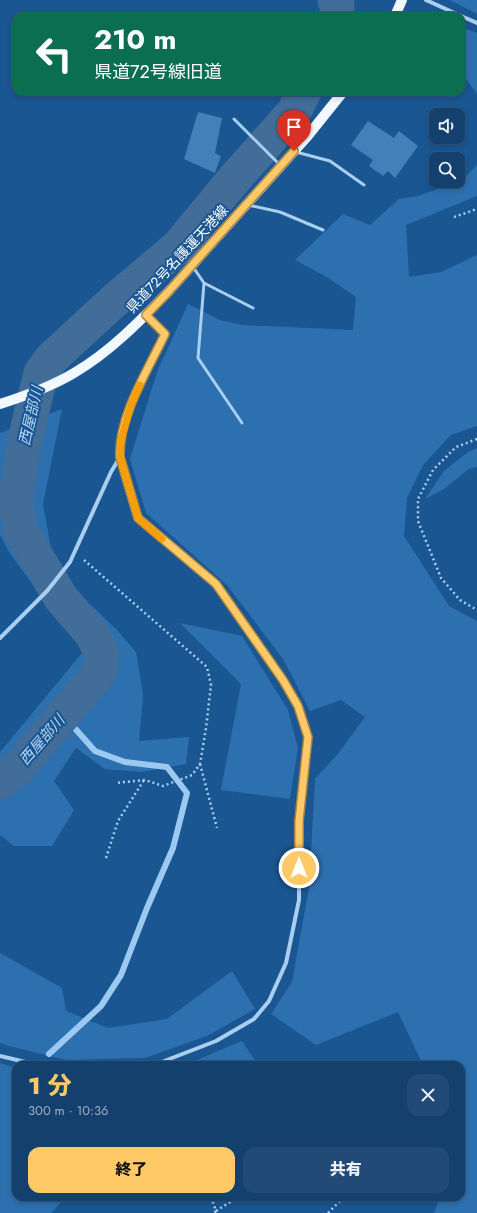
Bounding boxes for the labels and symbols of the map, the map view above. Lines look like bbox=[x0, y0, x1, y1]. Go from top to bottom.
pin bbox=[277, 110, 311, 151]
street label: 県道72号名護運天港線 bbox=[121, 200, 233, 318]
water label: 西屋部川 bbox=[14, 382, 49, 448]
water label: 西屋部川 bbox=[14, 709, 71, 770]
position arrow bbox=[278, 847, 320, 889]

